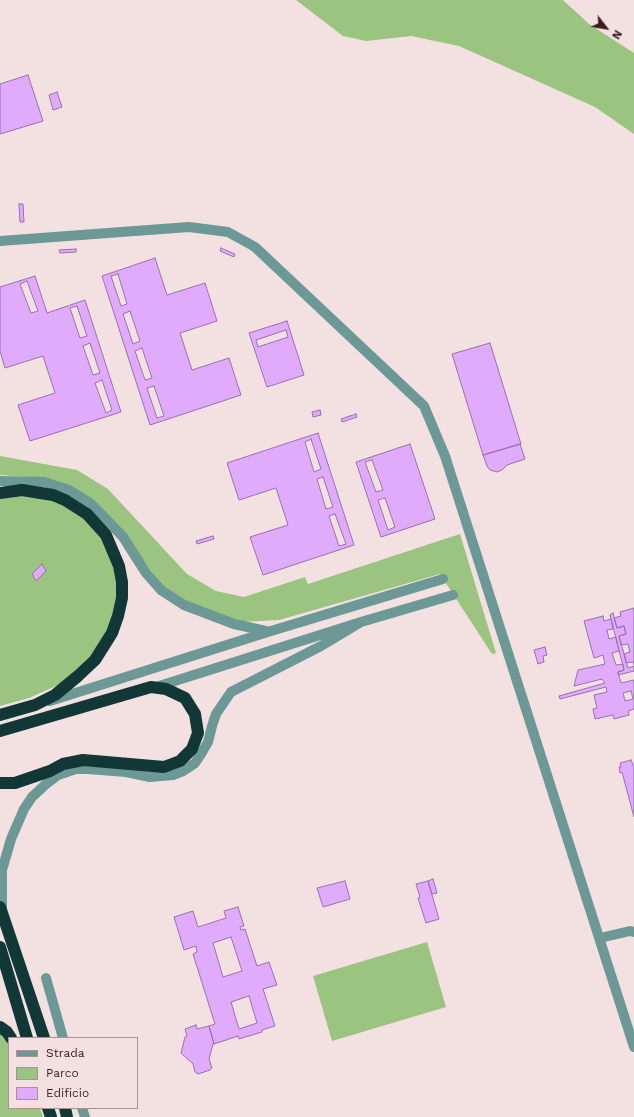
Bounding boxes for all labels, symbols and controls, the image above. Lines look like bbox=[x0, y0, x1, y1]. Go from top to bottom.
north arrow bbox=[586, 8, 626, 48]
text: N bbox=[609, 28, 624, 41]
legend bbox=[8, 1037, 138, 1109]
text: Strada bbox=[46, 1046, 85, 1060]
text: Parco bbox=[46, 1066, 79, 1080]
text: Edificio bbox=[46, 1086, 89, 1100]

